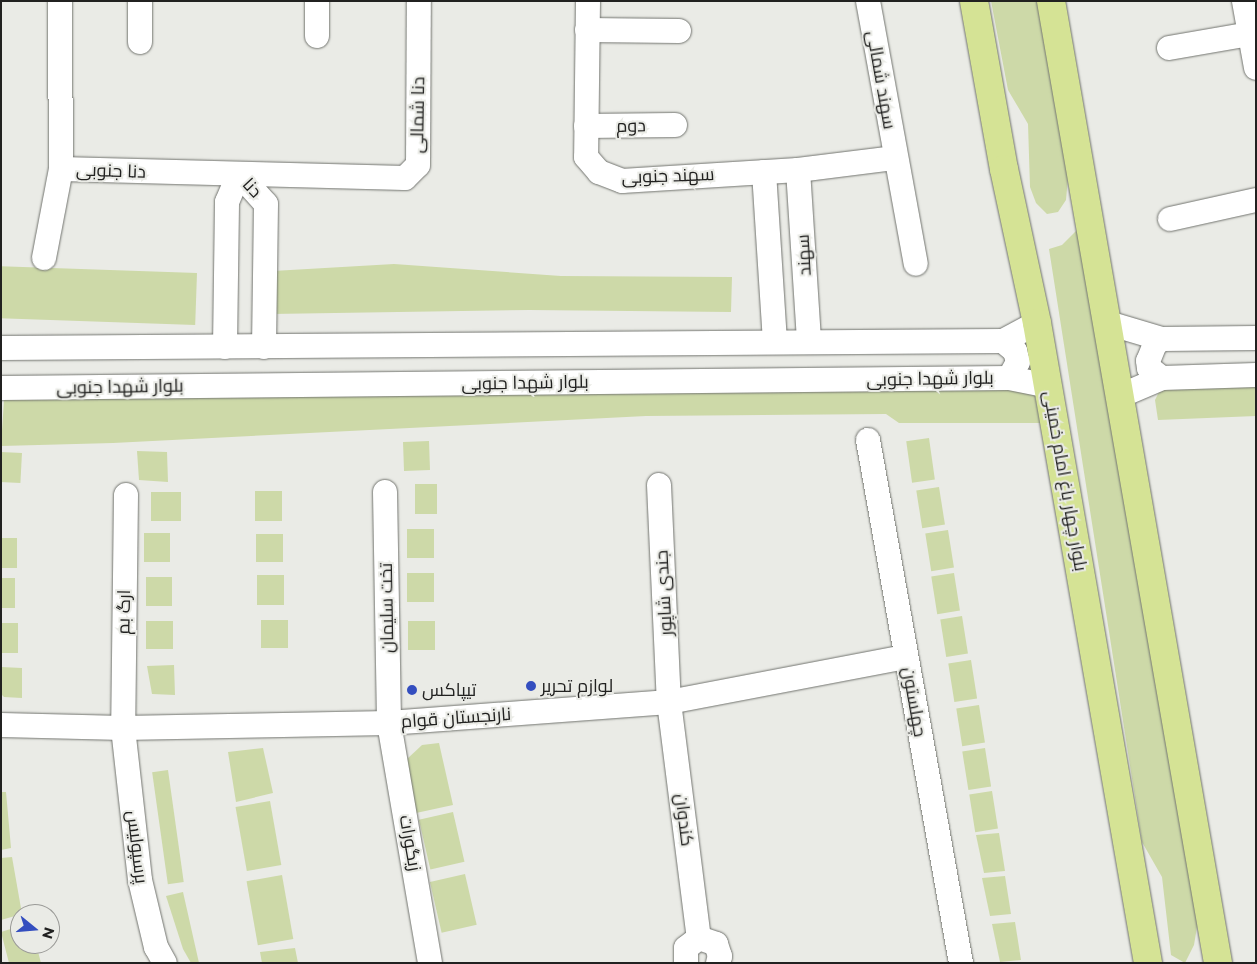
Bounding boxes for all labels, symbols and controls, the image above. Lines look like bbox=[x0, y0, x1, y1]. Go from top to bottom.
street label: سهند شمالی bbox=[862, 29, 900, 131]
street label: دنا شمالی bbox=[407, 76, 429, 154]
street label: دوم bbox=[616, 115, 646, 137]
street label: دنا جنوبی bbox=[76, 159, 146, 183]
street label: سهند جنوبی bbox=[621, 164, 715, 188]
street label: دنا bbox=[238, 174, 266, 202]
street label: سهند bbox=[792, 234, 816, 276]
street label: بلوار شهدا جنوبی bbox=[866, 367, 994, 391]
street label: بلوار شهدا جنوبی bbox=[461, 371, 589, 395]
street label: بلوار شهدا جنوبی bbox=[56, 375, 184, 399]
street label: بلوار چهار باغ امام خمینی bbox=[1038, 389, 1092, 573]
street label: جندی شاپور bbox=[651, 550, 677, 636]
street label: تخت سلیمان bbox=[375, 563, 399, 653]
street label: ارگ بم bbox=[113, 589, 135, 635]
street label: چهلستون bbox=[897, 665, 931, 739]
place label: لوازم تحریر bbox=[541, 675, 613, 697]
place label: تیپاکس bbox=[422, 679, 476, 701]
marker: لوازم تحریر bbox=[525, 680, 537, 692]
marker: تیپاکس bbox=[406, 684, 418, 696]
street label: نارنجستان قوام bbox=[400, 703, 512, 733]
street label: کندوان bbox=[670, 792, 698, 848]
street label: پرسپولیس bbox=[122, 809, 152, 885]
street label: زیگورات bbox=[394, 813, 426, 873]
north arrow bbox=[10, 904, 60, 954]
text: N bbox=[38, 925, 59, 941]

